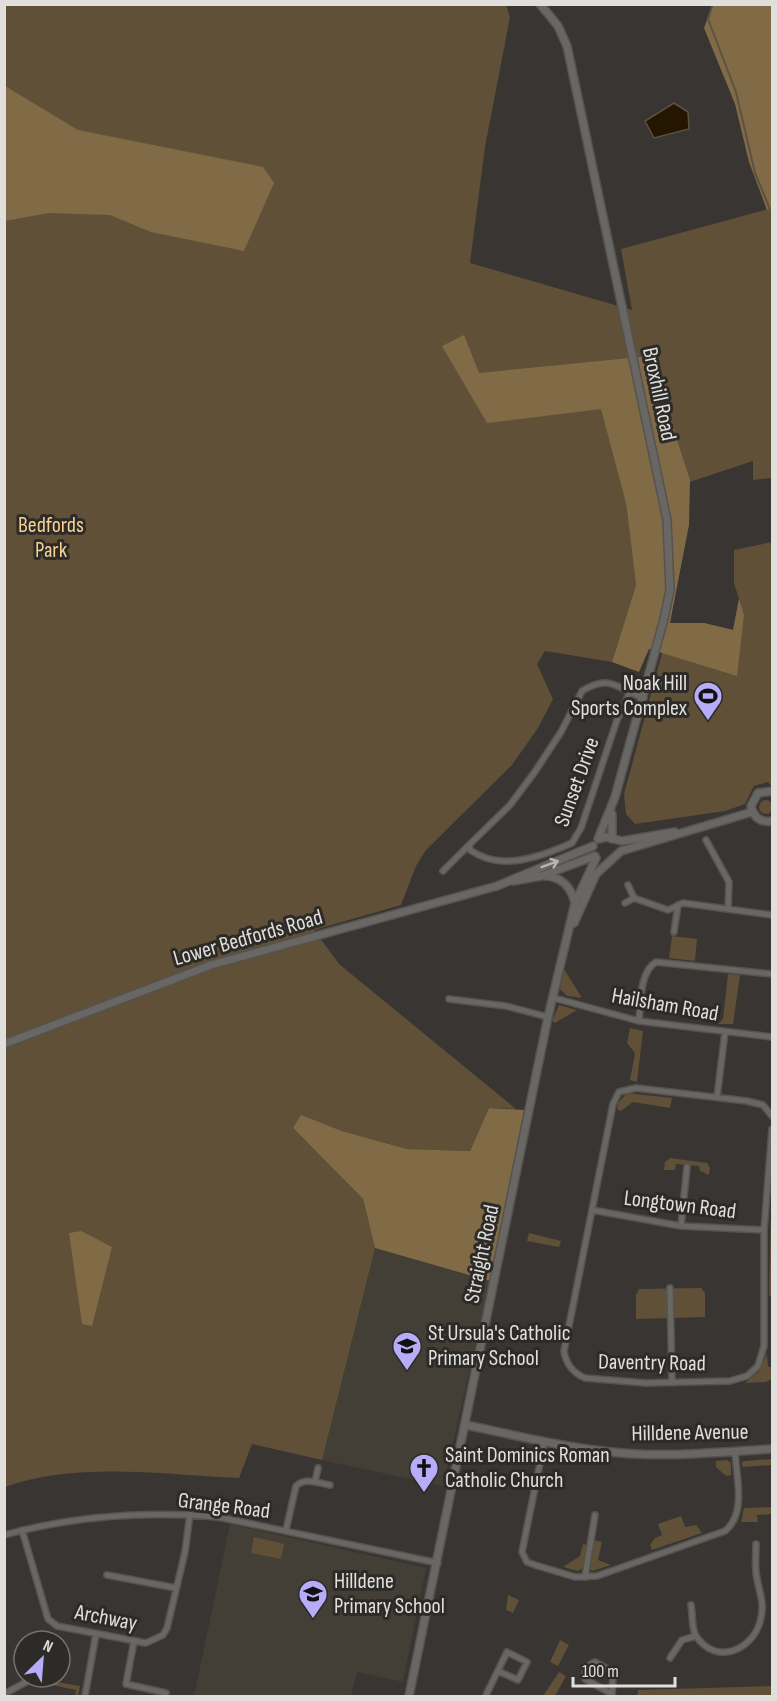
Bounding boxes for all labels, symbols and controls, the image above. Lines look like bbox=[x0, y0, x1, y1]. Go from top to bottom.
street label: Broxhill Road bbox=[636, 345, 682, 443]
park label: Bedfords Park bbox=[18, 512, 84, 564]
place label: Noak Hill Sports Complex bbox=[571, 670, 688, 722]
sports icon: Noak Hill Sports Complex bbox=[692, 680, 724, 722]
street label: Sunset Drive bbox=[548, 734, 606, 830]
one-way arrow bbox=[540, 857, 559, 868]
street label: Lower Bedfords Road bbox=[170, 904, 326, 972]
street label: Hailsham Road bbox=[610, 982, 720, 1028]
street label: Longtown Road bbox=[622, 1185, 738, 1225]
street label: Straight Road bbox=[458, 1202, 506, 1306]
place label: St Ursula's Catholic Primary School bbox=[428, 1320, 570, 1372]
school or university icon: St Ursula's Catholic Primary School bbox=[391, 1330, 423, 1372]
street label: Daventry Road bbox=[598, 1349, 706, 1377]
street label: Hilldene Avenue bbox=[631, 1418, 749, 1448]
place label: Saint Dominics Roman Catholic Church bbox=[445, 1442, 610, 1494]
church icon: Saint Dominics Roman Catholic Church bbox=[408, 1452, 440, 1494]
street label: Grange Road bbox=[176, 1487, 272, 1525]
place label: Hilldene Primary School bbox=[334, 1568, 445, 1620]
school or university icon: Hilldene Primary School bbox=[297, 1578, 329, 1620]
street label: Archway bbox=[72, 1599, 140, 1637]
north arrow bbox=[12, 1629, 72, 1689]
text: N bbox=[40, 1636, 56, 1657]
scale bar bbox=[573, 1650, 675, 1688]
text: 100 m bbox=[582, 1661, 619, 1682]

